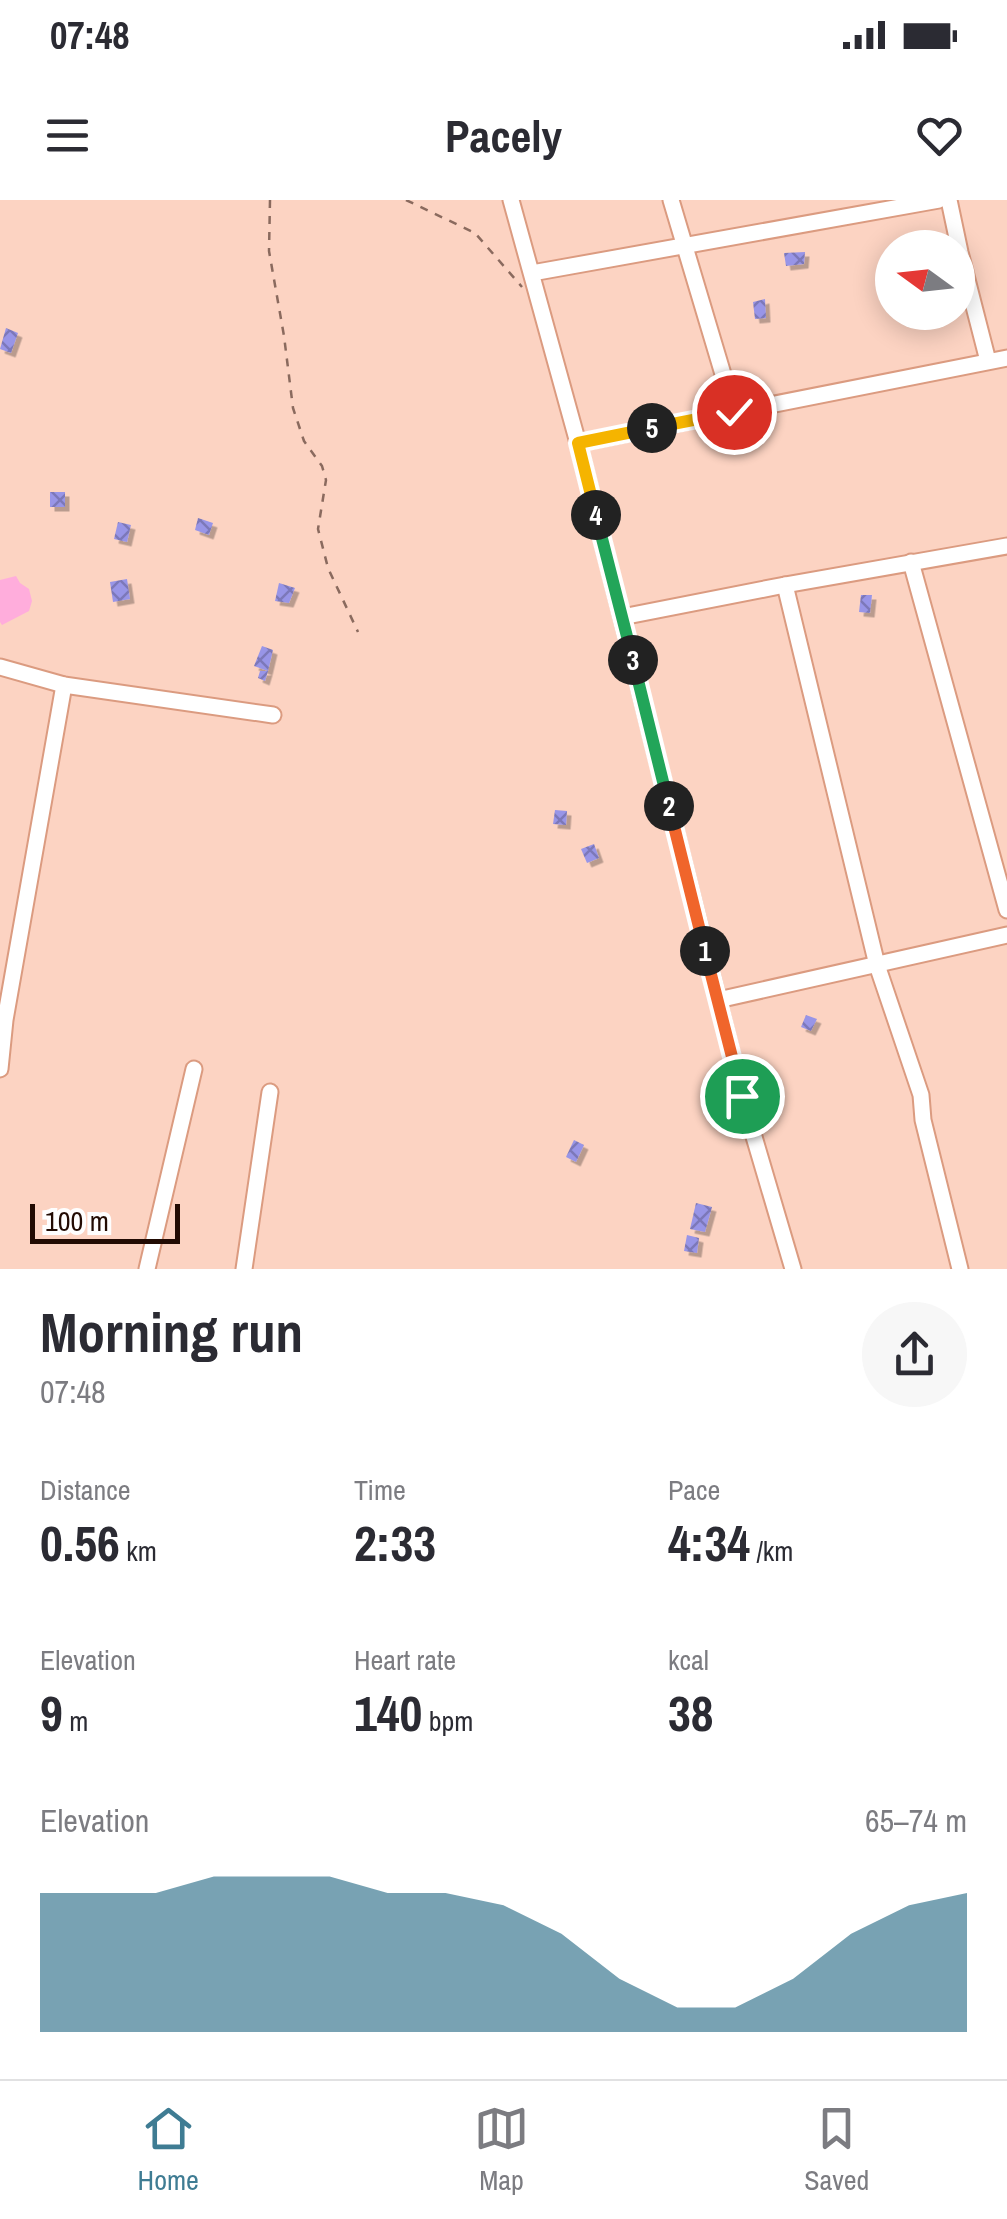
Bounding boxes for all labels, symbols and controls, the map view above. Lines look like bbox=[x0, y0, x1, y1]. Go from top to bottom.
text: 07:48 bbox=[50, 10, 130, 61]
text: Pacely bbox=[445, 105, 562, 166]
icon: menu bbox=[40, 108, 95, 163]
icon: heart bbox=[912, 108, 967, 163]
north arrow bbox=[875, 230, 975, 330]
map controls bbox=[875, 230, 975, 330]
pin bbox=[692, 370, 777, 455]
icon: check bbox=[707, 385, 762, 440]
pin: 5 bbox=[627, 403, 677, 453]
text: 5 bbox=[646, 409, 658, 447]
pin: 4 bbox=[571, 490, 621, 540]
text: 4 bbox=[590, 496, 602, 534]
pin: 3 bbox=[608, 635, 658, 685]
text: 3 bbox=[627, 641, 639, 679]
pin: 2 bbox=[644, 781, 694, 831]
text: 2 bbox=[663, 787, 675, 825]
pin: 1 bbox=[680, 926, 730, 976]
text: 1 bbox=[699, 932, 711, 970]
pin bbox=[700, 1054, 785, 1139]
icon: arrive bbox=[715, 1069, 770, 1124]
scale bar bbox=[30, 1199, 180, 1244]
text: 100 m bbox=[45, 1202, 109, 1240]
text: Morning run bbox=[40, 1295, 303, 1369]
button: share bbox=[862, 1302, 967, 1407]
text: 07:48 bbox=[40, 1370, 106, 1413]
text: Distance bbox=[40, 1471, 131, 1509]
text: Time bbox=[354, 1471, 406, 1509]
text: Pace bbox=[668, 1471, 720, 1509]
text: 0.56 bbox=[40, 1509, 120, 1577]
text: 2:33 bbox=[354, 1509, 436, 1577]
text: 4:34 bbox=[668, 1509, 750, 1577]
text: km bbox=[120, 1532, 157, 1570]
text: /km bbox=[750, 1532, 793, 1570]
text: Elevation bbox=[40, 1641, 136, 1679]
text: Heart rate bbox=[354, 1641, 456, 1679]
text: kcal bbox=[668, 1641, 709, 1679]
text: 9 bbox=[40, 1679, 63, 1747]
text: 140 bbox=[354, 1679, 422, 1747]
text: 38 bbox=[668, 1679, 714, 1747]
text: m bbox=[63, 1702, 88, 1740]
text: bpm bbox=[422, 1702, 473, 1740]
text: Elevation bbox=[40, 1799, 149, 1842]
text: 65–74 m bbox=[865, 1799, 967, 1842]
tab: Home bbox=[138, 2101, 199, 2199]
tab: Map bbox=[474, 2101, 529, 2199]
tab: Saved bbox=[804, 2101, 869, 2199]

